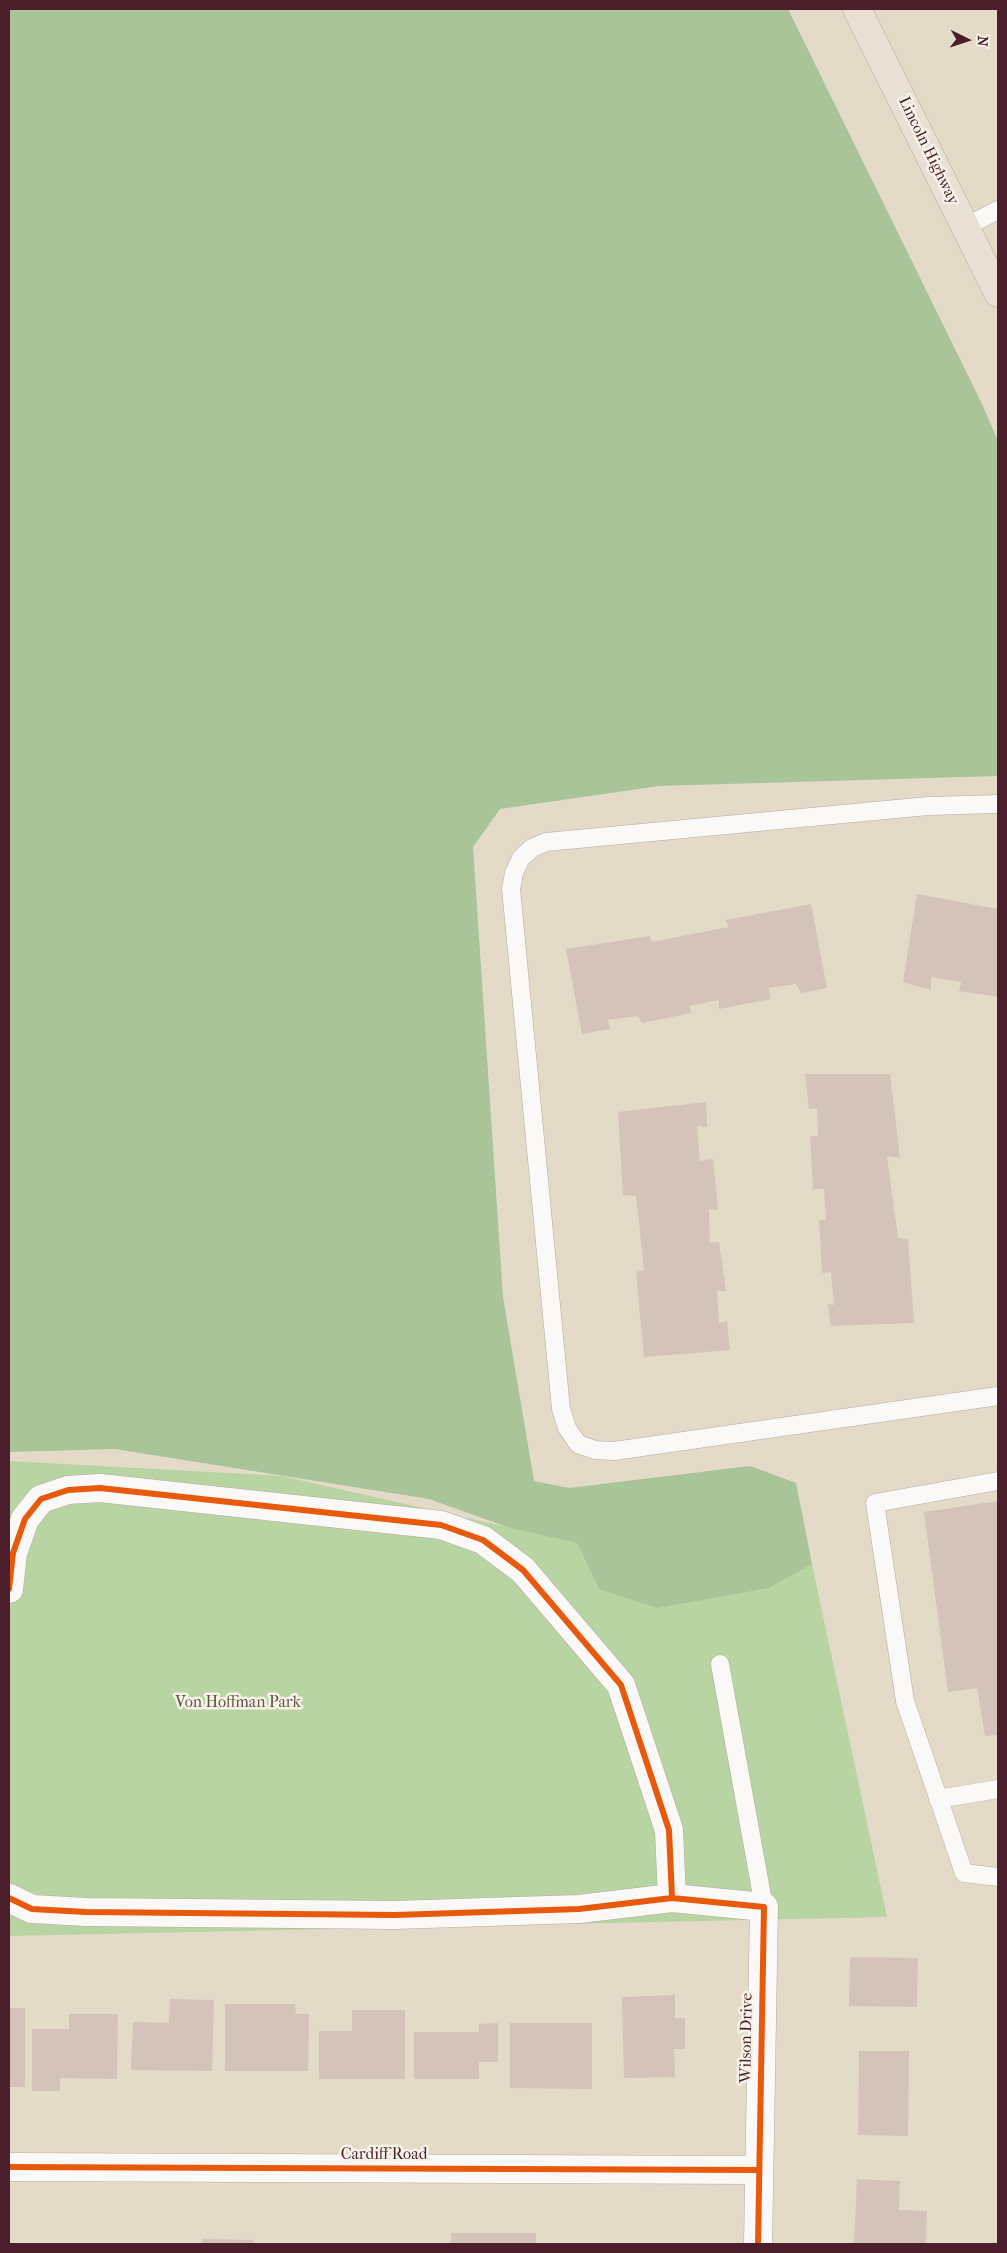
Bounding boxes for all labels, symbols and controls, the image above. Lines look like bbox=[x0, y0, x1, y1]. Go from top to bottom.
north arrow bbox=[942, 15, 992, 65]
text: N bbox=[974, 35, 991, 47]
street label: Lincoln Highway bbox=[894, 94, 962, 208]
park label: Von Hoffman Park bbox=[175, 1693, 301, 1713]
street label: Wilson Drive bbox=[737, 1993, 757, 2083]
street label: Cardiff Road bbox=[341, 2145, 427, 2165]

